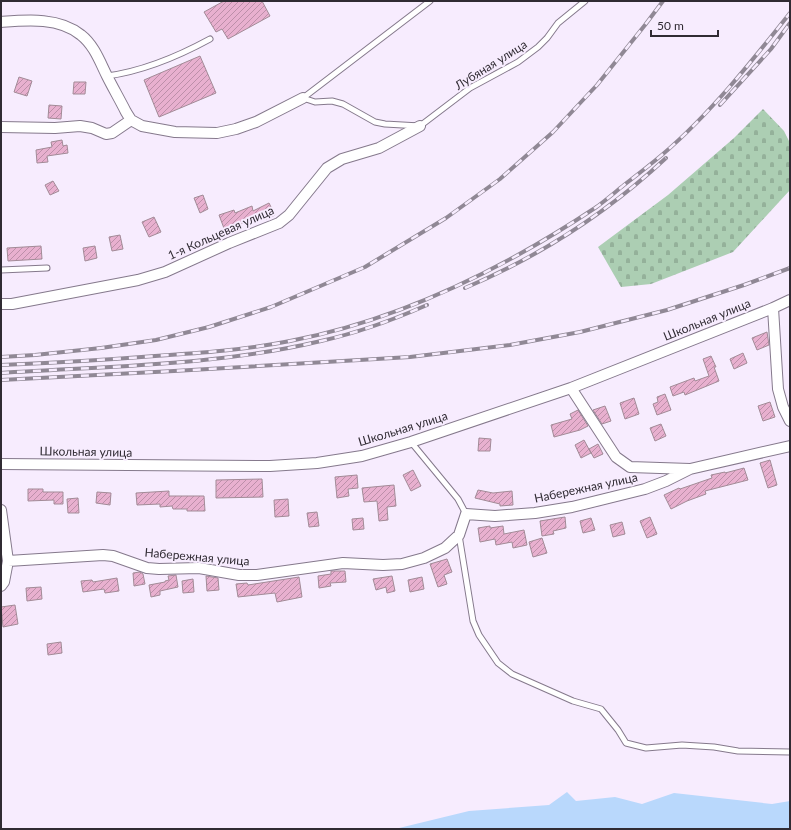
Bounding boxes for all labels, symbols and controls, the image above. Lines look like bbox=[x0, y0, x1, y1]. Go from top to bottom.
scale bar bbox=[651, 12, 718, 38]
text: 50 m bbox=[657, 18, 684, 33]
street label: Лубяная улица bbox=[451, 36, 530, 93]
street label: 1-я Кольцевая улица bbox=[165, 202, 276, 263]
street label: Школьная улица bbox=[661, 295, 753, 344]
street label: Школьная улица bbox=[356, 408, 449, 449]
street label: Школьная улица bbox=[40, 443, 133, 460]
street label: Набережная улица bbox=[533, 469, 639, 506]
street label: Набережная улица bbox=[144, 544, 250, 569]

